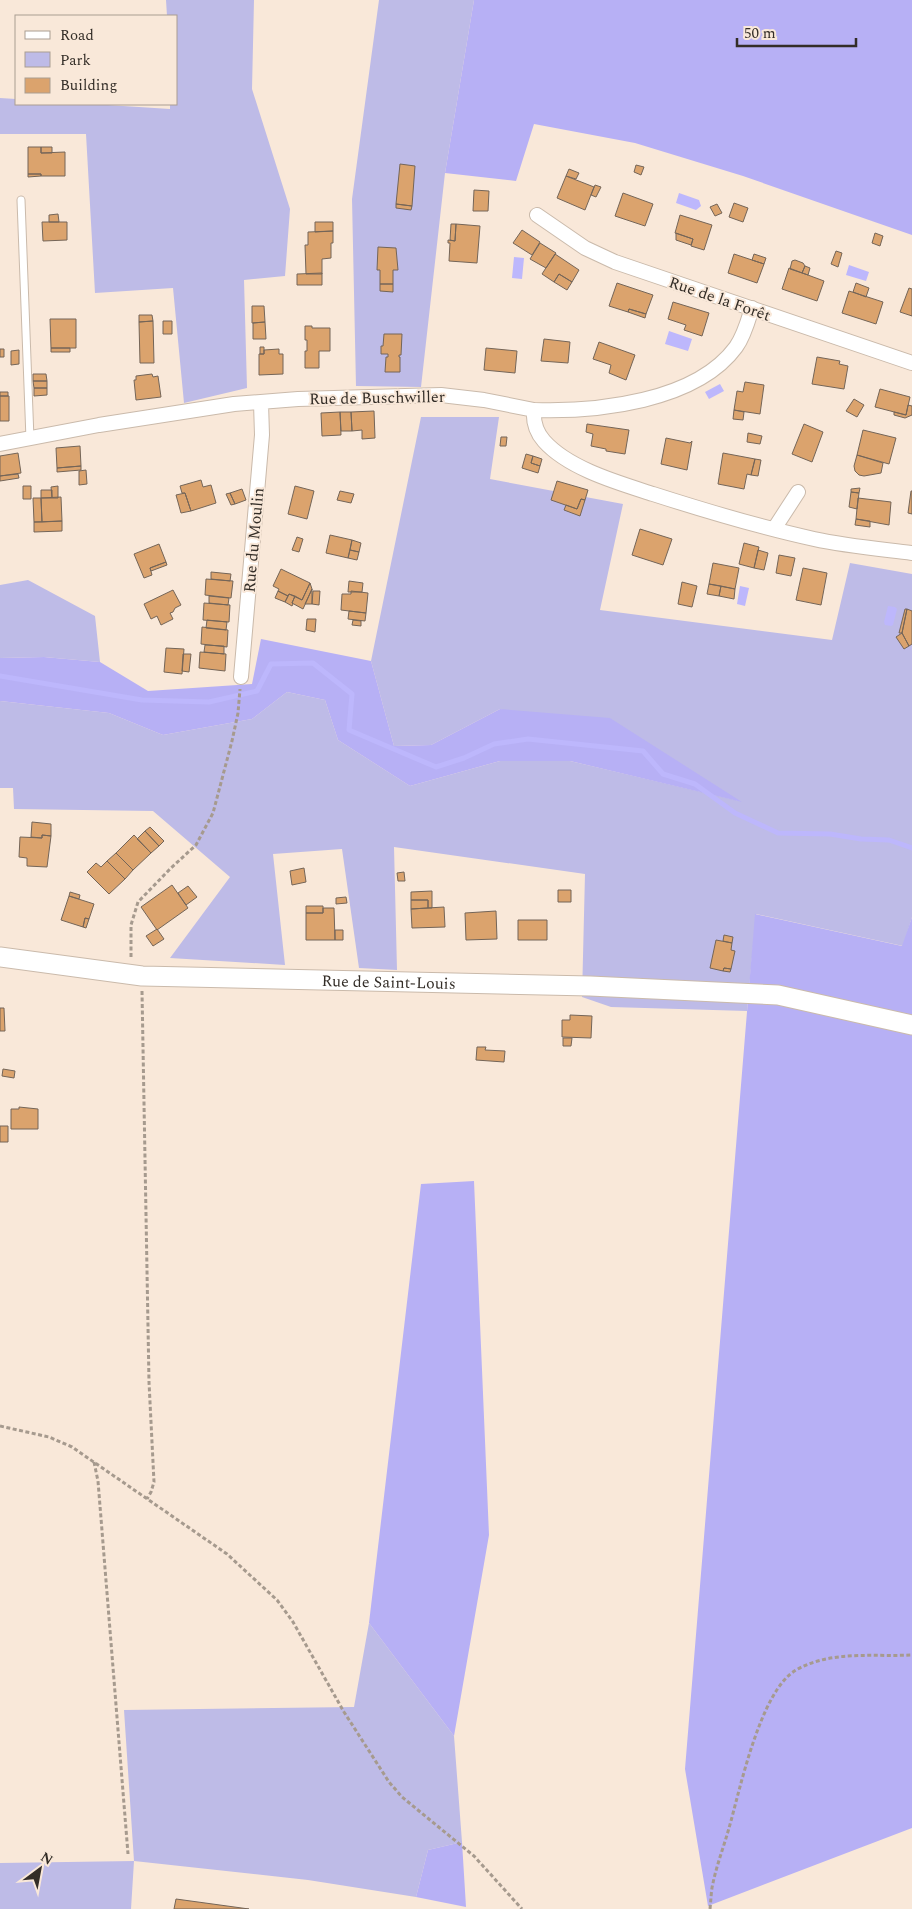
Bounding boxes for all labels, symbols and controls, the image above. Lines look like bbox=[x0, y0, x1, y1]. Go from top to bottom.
legend bbox=[15, 15, 178, 105]
scale bar bbox=[737, 15, 856, 47]
text: 50 m bbox=[744, 22, 776, 45]
text: Road bbox=[60, 24, 94, 47]
text: Park bbox=[60, 49, 91, 72]
text: Building bbox=[60, 74, 117, 97]
street label: Rue de la Forêt bbox=[666, 270, 774, 328]
street label: Rue de Buschwiller bbox=[309, 385, 445, 411]
street label: Rue du Moulin bbox=[237, 487, 271, 594]
street label: Rue de Saint-Louis bbox=[321, 969, 456, 996]
north arrow bbox=[15, 1844, 65, 1894]
text: N bbox=[36, 1846, 57, 1870]

